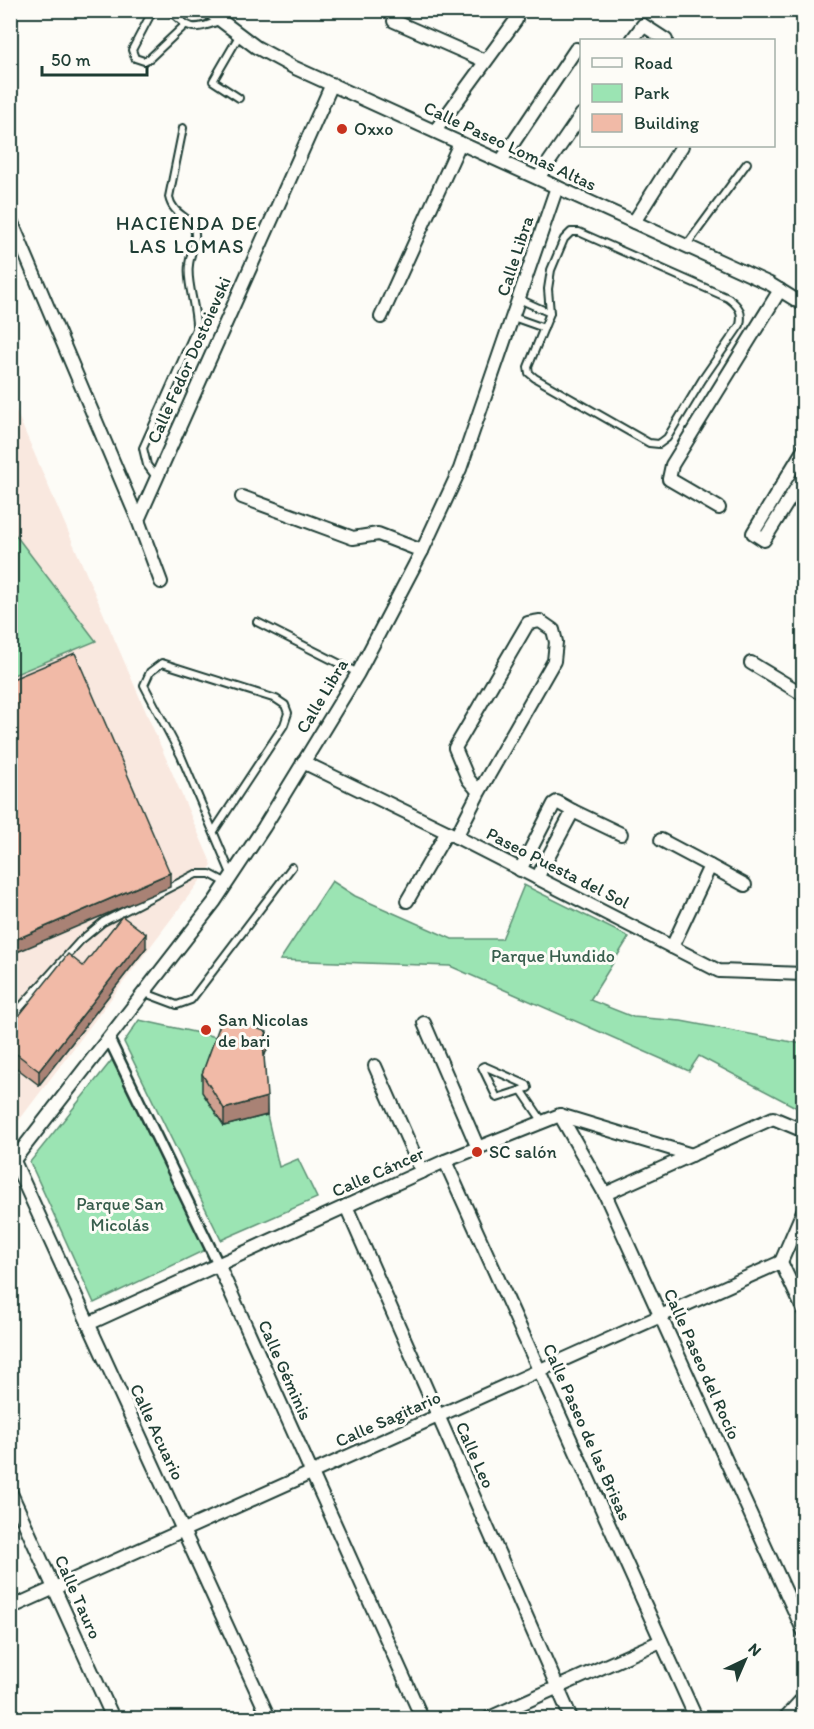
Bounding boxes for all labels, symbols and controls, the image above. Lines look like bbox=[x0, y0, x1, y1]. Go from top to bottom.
scale bar bbox=[42, 39, 147, 77]
legend bbox=[580, 39, 775, 147]
text: 50 m bbox=[51, 49, 91, 71]
text: Road bbox=[634, 52, 673, 74]
text: Park bbox=[634, 82, 669, 104]
street label: Calle Paseo Lomas Altas bbox=[420, 96, 600, 196]
text: Building bbox=[634, 112, 700, 134]
place label: Oxxo bbox=[354, 118, 394, 140]
marker: Oxxo bbox=[335, 122, 349, 136]
district label: HACIENDA DE LAS LOMAS bbox=[116, 211, 258, 258]
street label: Calle Libra bbox=[492, 212, 539, 299]
street label: Calle Fedor Dostoievski bbox=[142, 273, 236, 447]
street label: Calle Libra bbox=[291, 654, 353, 737]
street label: Paseo Puesta del Sol bbox=[483, 822, 633, 914]
park label: Parque Hundido bbox=[491, 945, 615, 967]
place label: San Nicolas de bari bbox=[218, 1009, 308, 1052]
marker: San Nicolas de bari bbox=[199, 1023, 213, 1037]
place label: SC salón bbox=[489, 1141, 557, 1163]
street label: Calle Cáncer bbox=[328, 1142, 428, 1202]
marker: SC salón bbox=[470, 1145, 484, 1159]
park label: Parque San Micolás bbox=[76, 1193, 164, 1236]
street label: Calle Paseo del Rocío bbox=[659, 1285, 745, 1443]
street label: Calle Géminis bbox=[253, 1317, 317, 1423]
street label: Calle Paseo de las Brisas bbox=[538, 1340, 636, 1524]
street label: Calle Acuario bbox=[125, 1380, 189, 1484]
street label: Calle Sagitario bbox=[332, 1386, 444, 1452]
street label: Calle Leo bbox=[451, 1418, 499, 1492]
street label: Calle Tauro bbox=[50, 1552, 106, 1642]
north arrow bbox=[715, 1630, 775, 1690]
text: N bbox=[745, 1639, 766, 1660]

